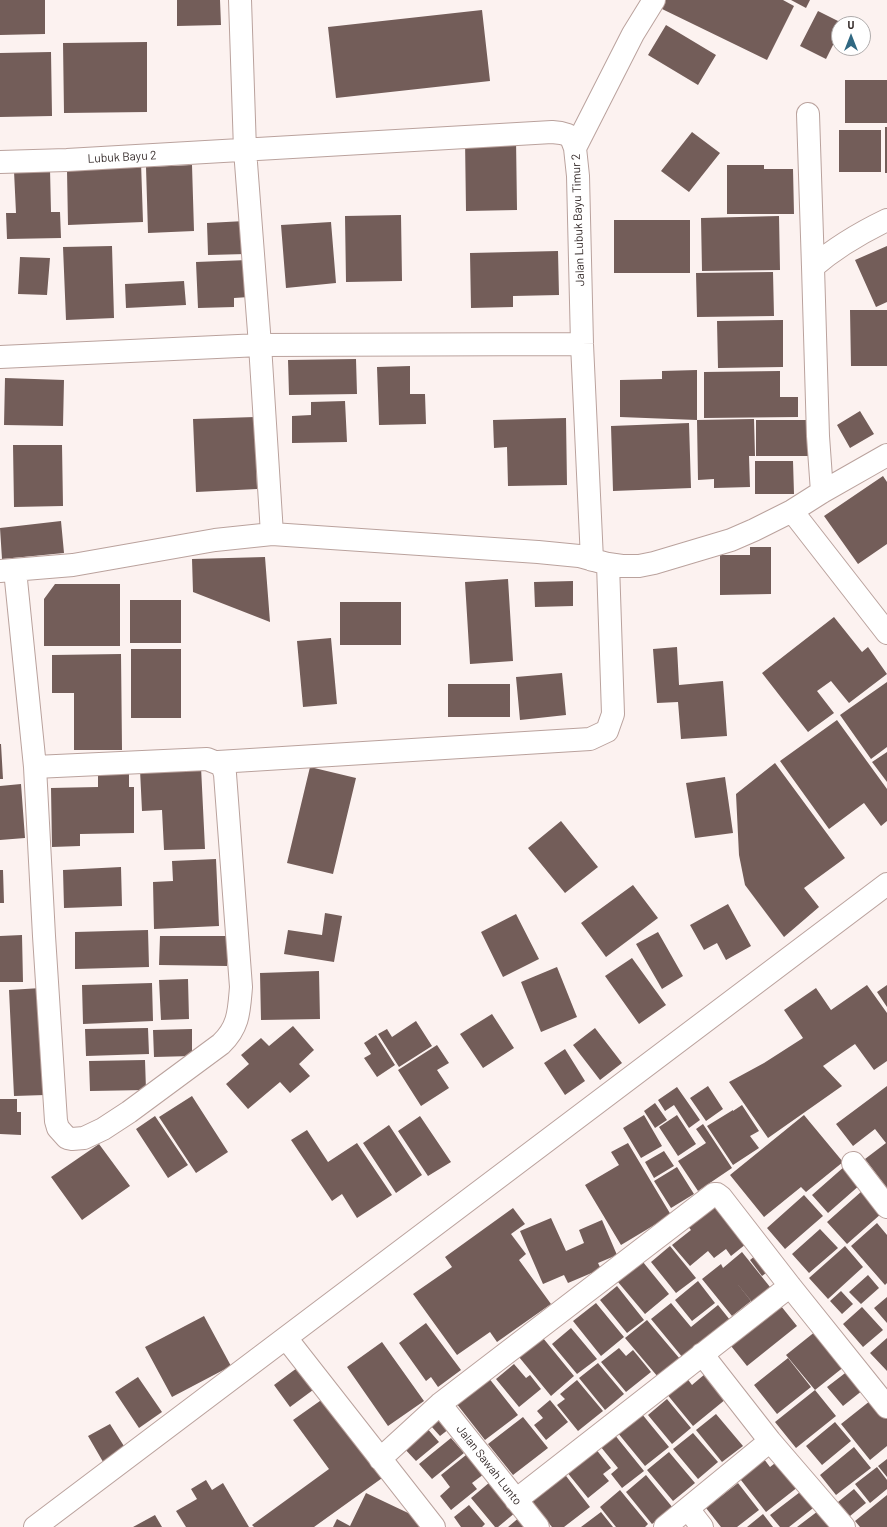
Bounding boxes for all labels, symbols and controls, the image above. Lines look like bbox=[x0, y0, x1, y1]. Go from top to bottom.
north arrow bbox=[831, 16, 871, 56]
text: U bbox=[848, 18, 854, 31]
street label: Lubuk Bayu 2 bbox=[87, 148, 157, 166]
street label: Jalan Lubuk Bayu Timur 2 bbox=[568, 153, 588, 287]
street label: Jalan Sawah Lunto bbox=[453, 1422, 525, 1508]

